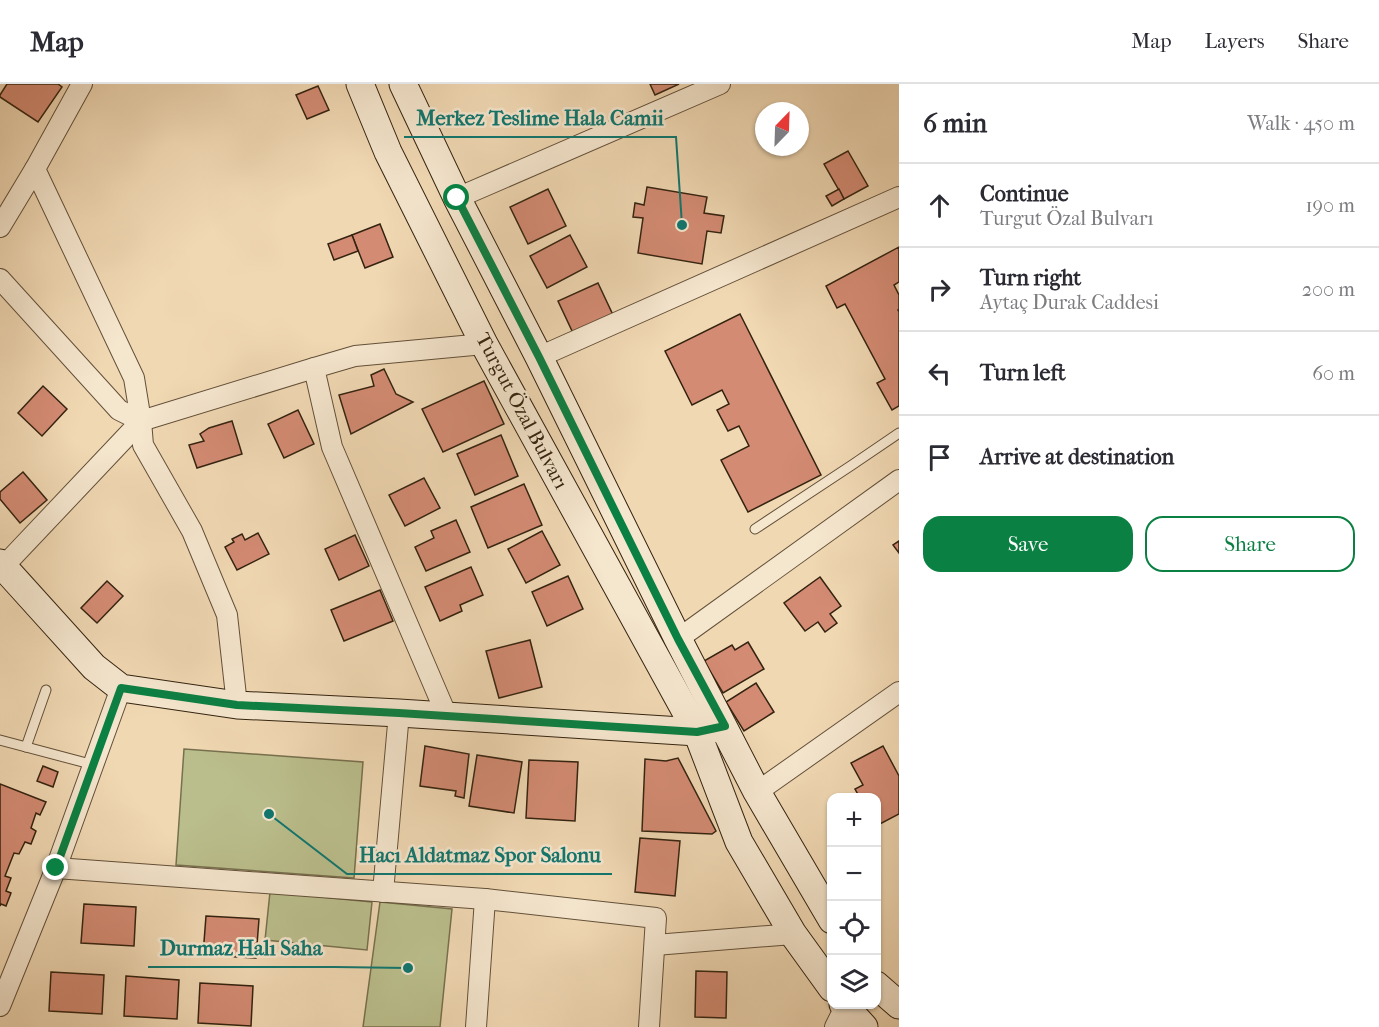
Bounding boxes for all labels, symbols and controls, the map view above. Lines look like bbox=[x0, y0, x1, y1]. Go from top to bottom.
text: Map bbox=[30, 25, 84, 58]
text: Map bbox=[1131, 29, 1172, 53]
text: Layers bbox=[1205, 29, 1264, 53]
text: Share bbox=[1297, 29, 1349, 53]
callout: Merkez Teslime Hala Camii bbox=[404, 98, 676, 137]
north arrow bbox=[755, 102, 809, 156]
text: Merkez Teslime Hala Camii bbox=[415, 106, 665, 130]
text: 6 min bbox=[923, 108, 987, 139]
text: Walk · 450 m bbox=[1247, 112, 1355, 135]
text: Continue bbox=[980, 181, 1069, 207]
route start bbox=[443, 184, 469, 210]
icon: ahead bbox=[923, 189, 956, 222]
text: 190 m bbox=[1305, 194, 1355, 217]
text: Turgut Özal Bulvarı bbox=[980, 207, 1153, 230]
text: Turn right bbox=[980, 265, 1081, 291]
icon: right bbox=[923, 273, 956, 306]
text: 200 m bbox=[1302, 278, 1355, 301]
text: Aytaç Durak Caddesi bbox=[980, 291, 1159, 314]
street label: Turgut Özal Bulvarı bbox=[471, 329, 574, 493]
icon: left bbox=[923, 357, 956, 390]
text: Turn left bbox=[980, 360, 1066, 386]
text: 60 m bbox=[1312, 362, 1355, 385]
icon: arrive bbox=[923, 441, 956, 474]
text: Arrive at destination bbox=[980, 444, 1174, 470]
button: Save bbox=[923, 516, 1133, 572]
button: Share bbox=[1145, 516, 1355, 572]
map controls bbox=[827, 793, 881, 1009]
button: + bbox=[827, 793, 881, 847]
callout: Hacı Aldatmaz Spor Salonu bbox=[347, 835, 612, 874]
text: Hacı Aldatmaz Spor Salonu bbox=[359, 843, 601, 867]
button: − bbox=[827, 847, 881, 901]
route end bbox=[42, 854, 68, 880]
button: locate bbox=[827, 901, 881, 955]
callout: Durmaz Halı Saha bbox=[148, 928, 335, 967]
text: Durmaz Halı Saha bbox=[160, 936, 324, 960]
button: layers bbox=[827, 955, 881, 1009]

